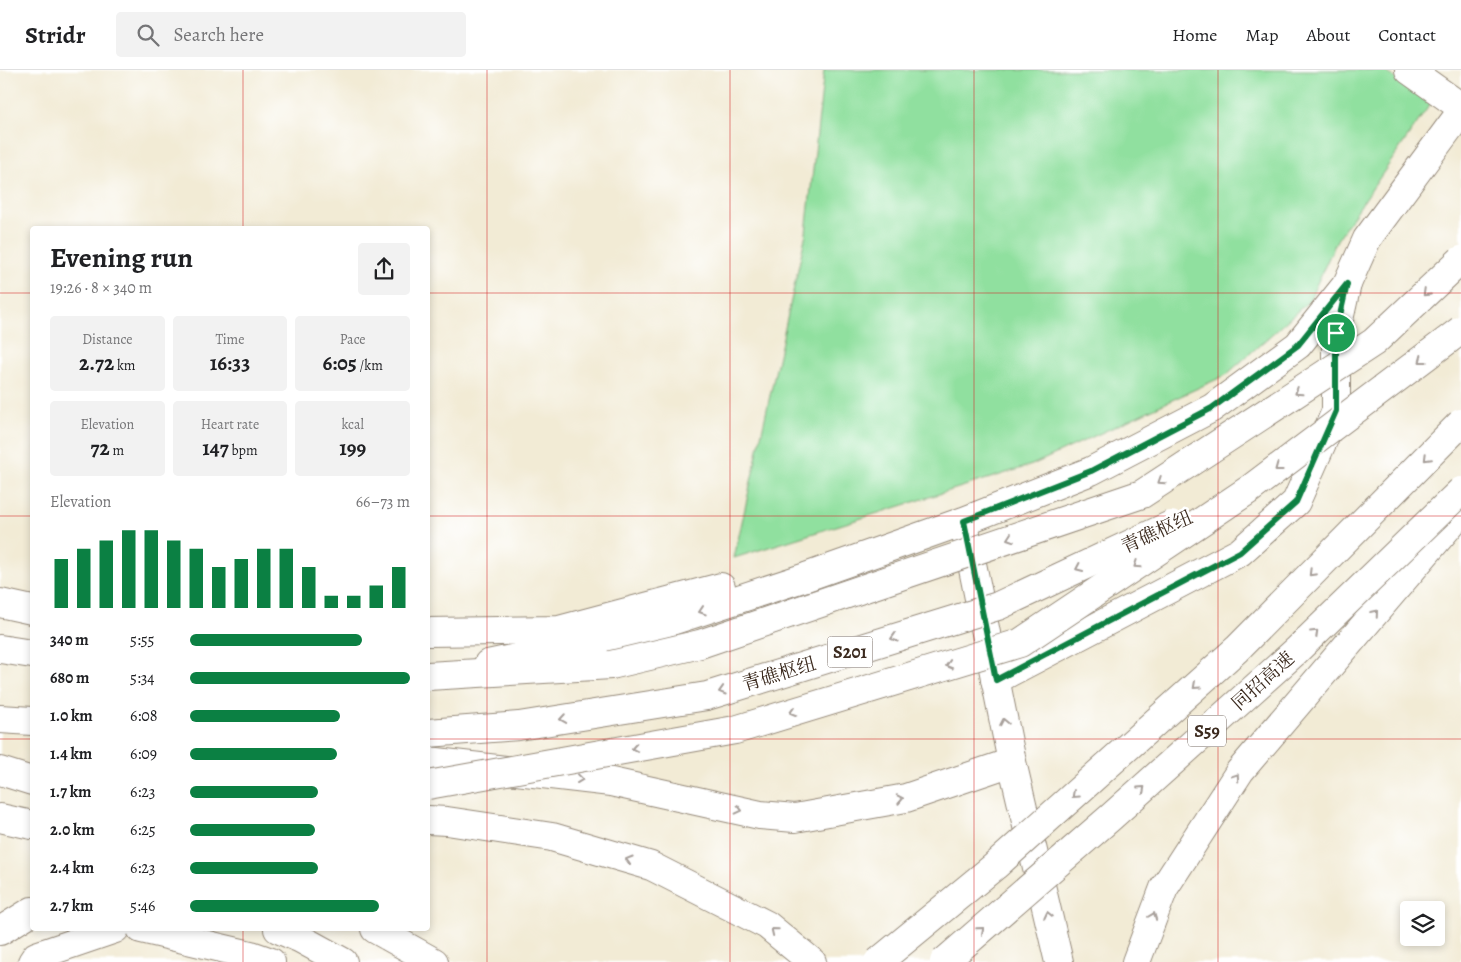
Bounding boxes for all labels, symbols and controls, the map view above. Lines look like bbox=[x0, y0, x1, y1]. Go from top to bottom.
search box bbox=[116, 12, 466, 57]
text: Stridr bbox=[25, 19, 86, 51]
icon: search bbox=[134, 21, 162, 49]
text: Search here bbox=[174, 22, 264, 48]
text: Home bbox=[1172, 23, 1217, 47]
text: Map bbox=[1245, 23, 1278, 47]
text: About bbox=[1306, 23, 1350, 47]
text: Contact bbox=[1378, 23, 1436, 47]
text: Evening run bbox=[50, 239, 193, 277]
button: share bbox=[358, 243, 410, 295]
text: 19:26 · 8 × 340 m bbox=[50, 277, 152, 299]
one-way arrow bbox=[1422, 287, 1431, 296]
pin bbox=[1315, 312, 1357, 354]
icon: arrive bbox=[1322, 319, 1350, 347]
text: Distance bbox=[82, 330, 132, 349]
text: Time bbox=[215, 330, 245, 349]
text: Pace bbox=[340, 330, 366, 349]
text: 2.72 bbox=[79, 349, 114, 377]
text: 16:33 bbox=[210, 349, 250, 377]
text: 6:05 bbox=[322, 349, 357, 377]
one-way arrow bbox=[1419, 354, 1428, 362]
text: km bbox=[114, 356, 136, 375]
text: /km bbox=[357, 356, 383, 375]
one-way arrow bbox=[1294, 386, 1303, 395]
text: Elevation bbox=[80, 415, 134, 434]
text: Heart rate bbox=[201, 415, 259, 434]
text: kcal bbox=[341, 415, 364, 434]
text: 72 bbox=[91, 434, 110, 462]
text: 147 bbox=[202, 434, 229, 462]
text: 199 bbox=[339, 434, 366, 462]
text: m bbox=[110, 441, 124, 460]
text: bpm bbox=[229, 441, 258, 460]
one-way arrow bbox=[1424, 452, 1433, 461]
one-way arrow bbox=[1275, 462, 1284, 470]
one-way arrow bbox=[1158, 475, 1167, 484]
text: Elevation bbox=[50, 491, 111, 513]
text: 66–73 m bbox=[356, 491, 410, 513]
street label: 青礁枢纽 bbox=[1117, 504, 1197, 560]
one-way arrow bbox=[1006, 533, 1015, 543]
one-way arrow bbox=[1133, 559, 1142, 568]
one-way arrow bbox=[1075, 562, 1084, 573]
one-way arrow bbox=[1309, 567, 1318, 576]
one-way arrow bbox=[699, 605, 707, 615]
one-way arrow bbox=[1369, 610, 1378, 619]
text: 340 m bbox=[50, 629, 89, 651]
text: 5:55 bbox=[130, 629, 154, 651]
one-way arrow bbox=[1309, 630, 1318, 639]
one-way arrow bbox=[891, 632, 899, 642]
road number: S201 bbox=[828, 636, 872, 668]
street label: 同招高速 bbox=[1226, 646, 1300, 716]
street label: 青礁枢纽 bbox=[739, 650, 819, 698]
one-way arrow bbox=[945, 659, 954, 669]
text: 680 m bbox=[50, 667, 89, 689]
text: 5:34 bbox=[130, 667, 155, 689]
one-way arrow bbox=[1192, 680, 1201, 689]
one-way arrow bbox=[719, 686, 727, 696]
text: 1.0 km bbox=[50, 705, 93, 727]
text: 6:08 bbox=[130, 705, 158, 727]
one-way arrow bbox=[790, 706, 798, 716]
one-way arrow bbox=[558, 714, 567, 724]
road number: S59 bbox=[1188, 716, 1226, 746]
one-way arrow bbox=[999, 718, 1009, 726]
one-way arrow bbox=[631, 742, 640, 752]
text: 1.4 km bbox=[50, 743, 92, 765]
text: 6:09 bbox=[130, 743, 157, 765]
one-way arrow bbox=[577, 773, 585, 784]
one-way arrow bbox=[1230, 774, 1239, 783]
text: 1.7 km bbox=[50, 781, 91, 803]
text: 6:23 bbox=[130, 781, 155, 803]
one-way arrow bbox=[1137, 785, 1146, 794]
one-way arrow bbox=[1071, 789, 1080, 798]
one-way arrow bbox=[895, 794, 904, 805]
one-way arrow bbox=[735, 805, 744, 815]
text: 2.0 km bbox=[50, 819, 95, 841]
text: 6:25 bbox=[130, 819, 156, 841]
one-way arrow bbox=[625, 855, 633, 865]
text: 2.4 km bbox=[50, 857, 94, 879]
text: 6:23 bbox=[130, 857, 155, 879]
text: 2.7 km bbox=[50, 895, 93, 917]
text: 5:46 bbox=[130, 895, 155, 917]
map controls bbox=[1400, 901, 1445, 946]
button: layers bbox=[1400, 901, 1445, 946]
one-way arrow bbox=[1043, 910, 1054, 919]
one-way arrow bbox=[1147, 913, 1157, 921]
one-way arrow bbox=[975, 927, 984, 936]
one-way arrow bbox=[771, 929, 780, 937]

